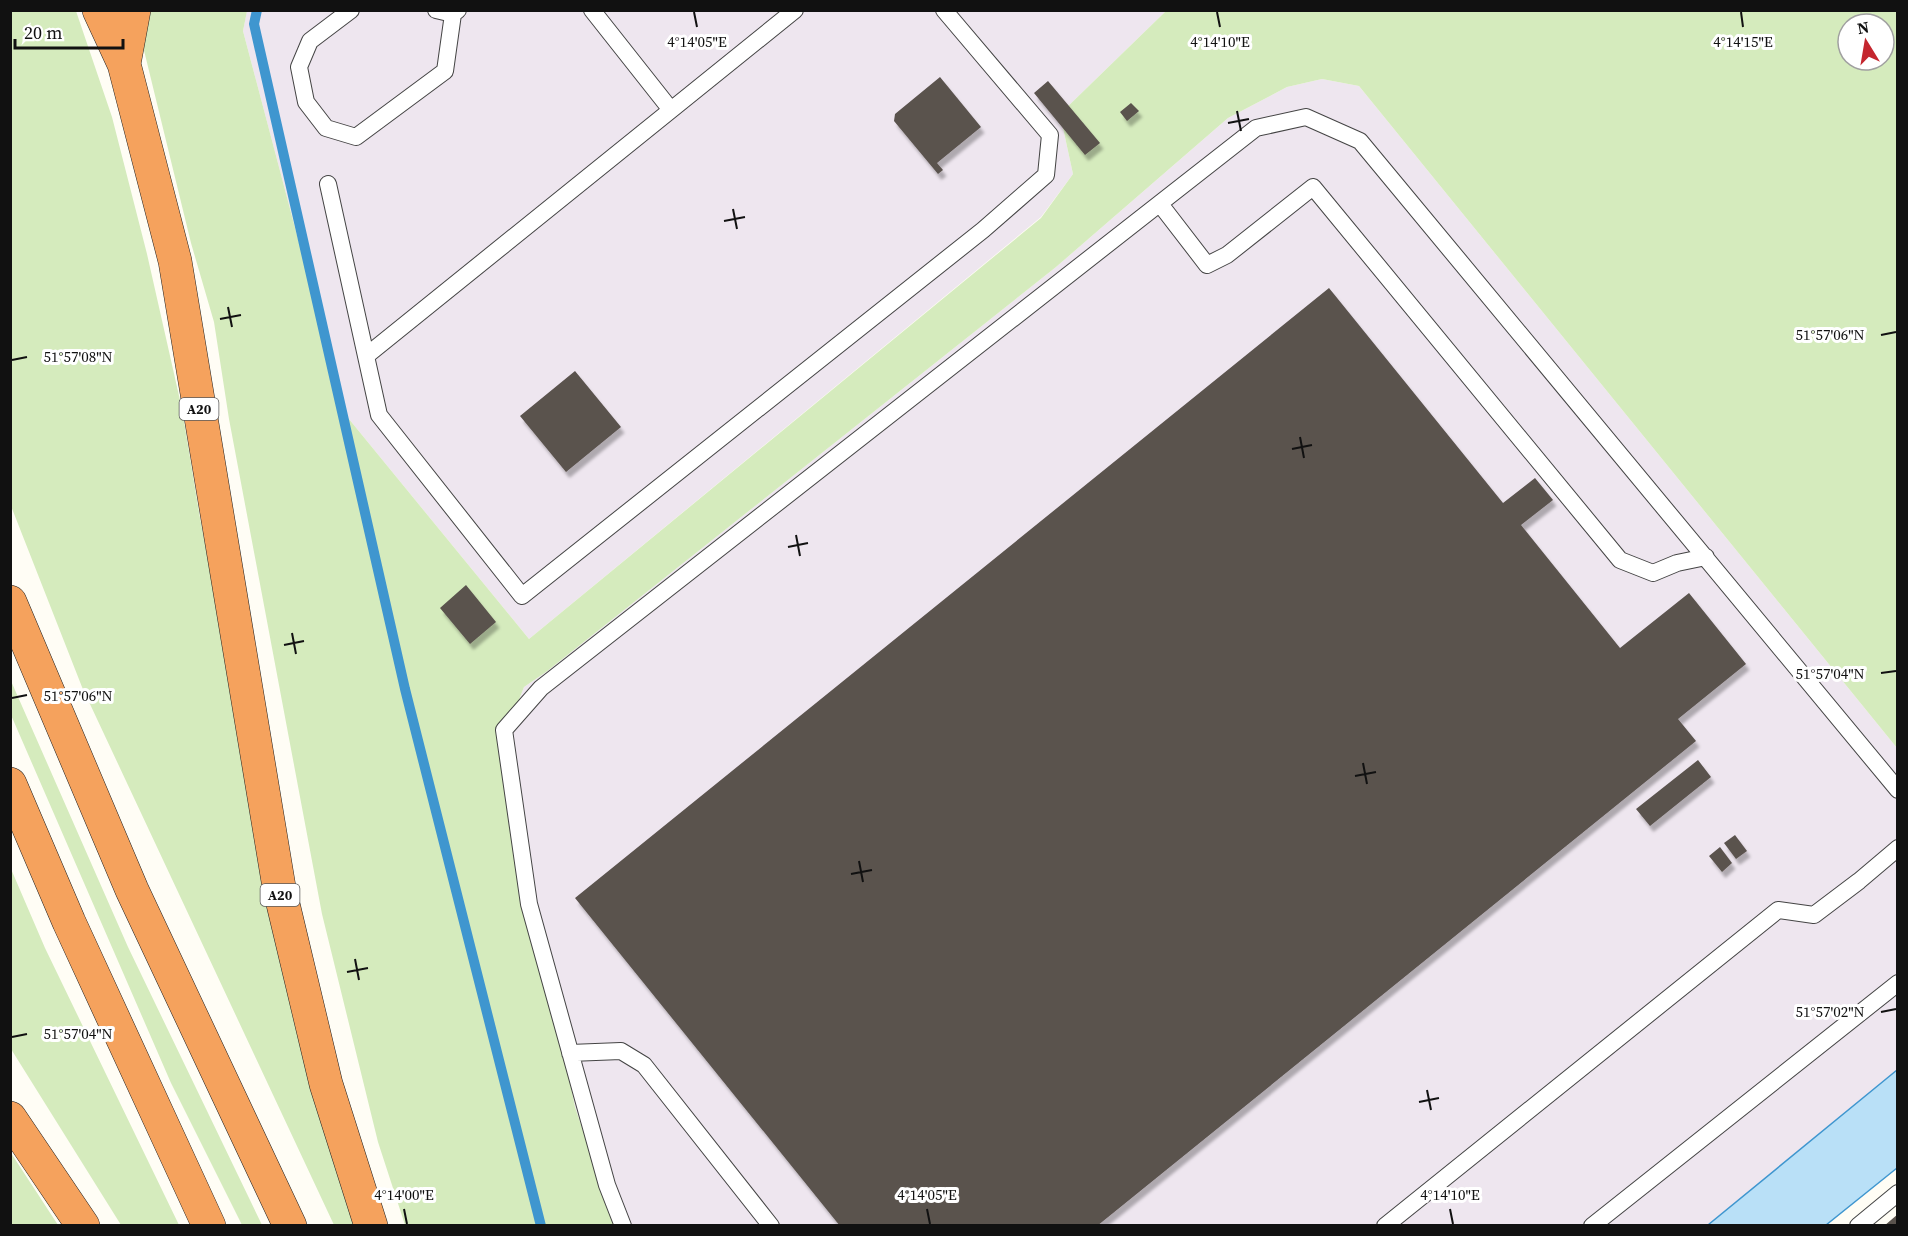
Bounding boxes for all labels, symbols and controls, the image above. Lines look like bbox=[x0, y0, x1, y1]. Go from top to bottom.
scale bar bbox=[15, 12, 123, 50]
north arrow bbox=[1836, 12, 1896, 72]
text: N bbox=[1855, 15, 1871, 39]
text: 20 m bbox=[24, 20, 62, 45]
text: 4°14'05"E bbox=[667, 31, 727, 52]
text: 4°14'10"E bbox=[1190, 31, 1250, 52]
text: 4°14'15"E bbox=[1713, 31, 1773, 52]
text: 51°57'06"N bbox=[1795, 324, 1865, 345]
text: 51°57'08"N bbox=[43, 346, 113, 367]
road number: A20 bbox=[180, 398, 218, 420]
text: 51°57'04"N bbox=[1795, 663, 1865, 684]
text: 51°57'06"N bbox=[43, 685, 113, 706]
road number: A20 bbox=[260, 884, 300, 906]
text: 51°57'02"N bbox=[1795, 1001, 1865, 1022]
text: 51°57'04"N bbox=[43, 1023, 113, 1044]
text: 4°14'00"E bbox=[374, 1184, 434, 1205]
text: 4°14'05"E bbox=[897, 1184, 957, 1205]
text: 4°14'10"E bbox=[1420, 1184, 1480, 1205]

